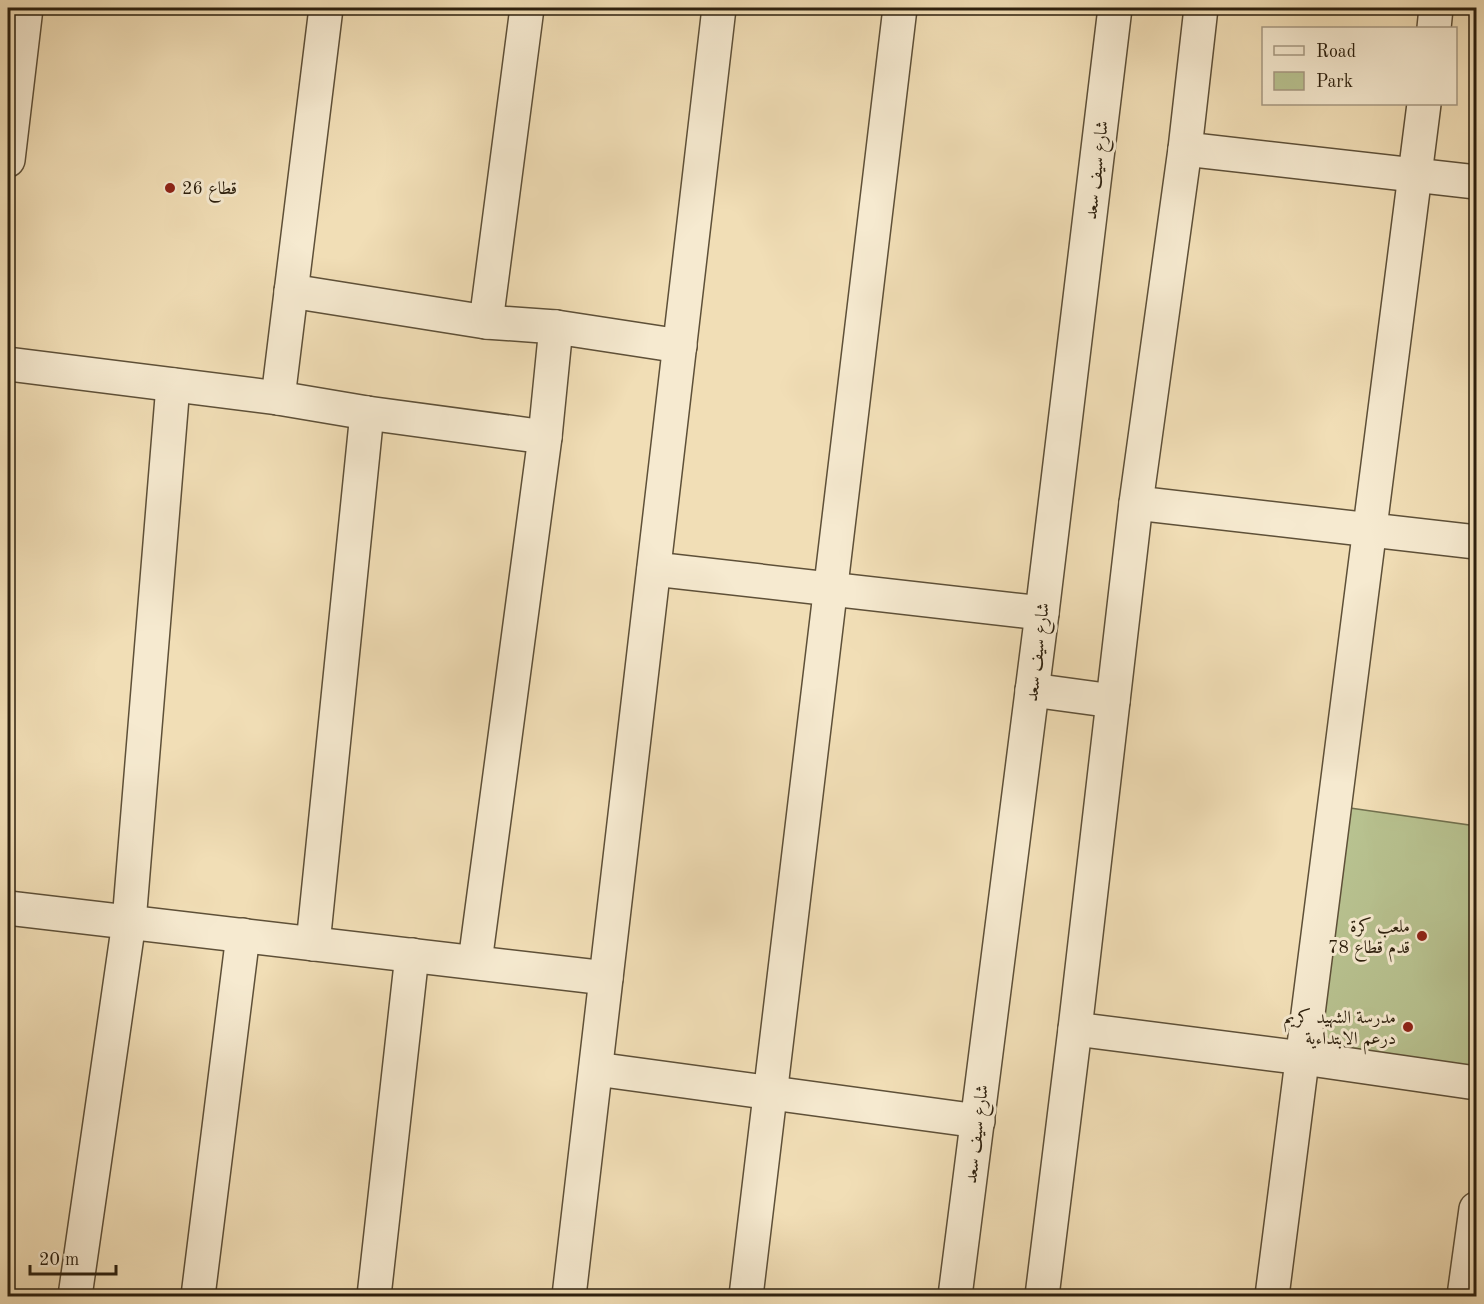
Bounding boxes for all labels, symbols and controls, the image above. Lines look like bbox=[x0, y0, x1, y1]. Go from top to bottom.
legend bbox=[1262, 27, 1457, 105]
text: Road bbox=[1316, 43, 1356, 61]
text: Park bbox=[1316, 73, 1353, 91]
street label: شارع سيف سعد bbox=[1082, 120, 1117, 221]
place label: قطاع 26 bbox=[182, 180, 237, 203]
marker: قطاع 26 bbox=[163, 181, 177, 195]
street label: شارع سيف سعد bbox=[1023, 602, 1058, 703]
place label: ملعب كرة قدم قطاع 78 bbox=[1328, 916, 1410, 963]
marker: ملعب كرة قدم قطاع 78 bbox=[1415, 929, 1429, 943]
place label: مدرسة الشهيد كريم درعم الابتداءية bbox=[1284, 1007, 1396, 1055]
marker: مدرسة الشهيد كريم درعم الابتداءية bbox=[1401, 1020, 1415, 1034]
street label: شارع سيف سعد bbox=[962, 1084, 997, 1185]
scale bar bbox=[30, 1238, 116, 1276]
text: 20 m bbox=[39, 1251, 79, 1269]

